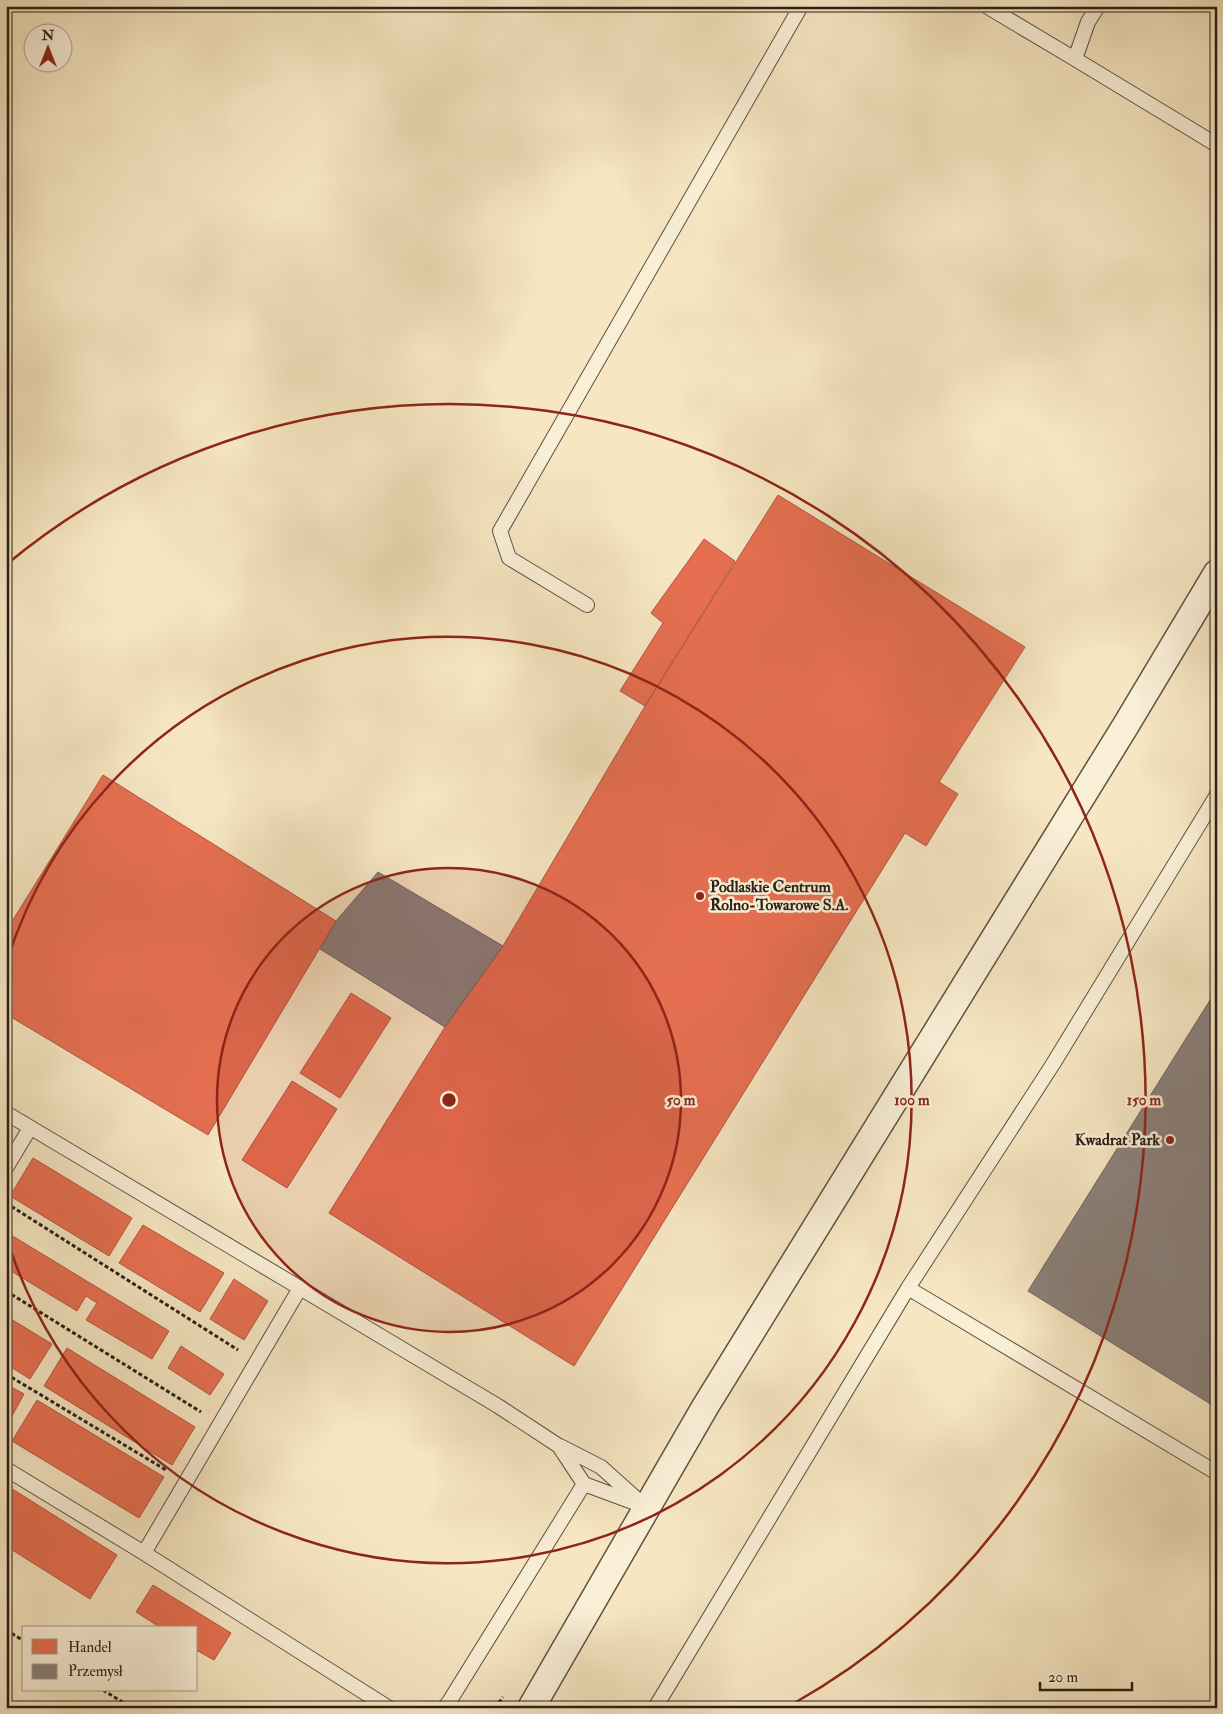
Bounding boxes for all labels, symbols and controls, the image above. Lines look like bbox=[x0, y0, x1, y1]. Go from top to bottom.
north arrow bbox=[22, 22, 72, 72]
text: N bbox=[41, 27, 55, 44]
place label: Podlaskie Centrum Rolno-Towarowe S.A. bbox=[710, 877, 848, 915]
marker: Podlaskie Centrum Rolno-Towarowe S.A. bbox=[694, 890, 706, 902]
centre of rings bbox=[440, 1091, 458, 1109]
text: 50 m bbox=[667, 1091, 696, 1110]
text: 100 m bbox=[894, 1091, 930, 1110]
text: 150 m bbox=[1127, 1091, 1161, 1110]
place label: Kwadrat Park bbox=[1075, 1130, 1160, 1150]
marker: Kwadrat Park bbox=[1164, 1134, 1176, 1146]
legend bbox=[22, 1626, 198, 1692]
text: Handel bbox=[68, 1638, 112, 1657]
scale bar bbox=[1040, 1659, 1133, 1691]
text: Przemysł bbox=[68, 1662, 123, 1681]
text: 20 m bbox=[1048, 1668, 1078, 1687]

